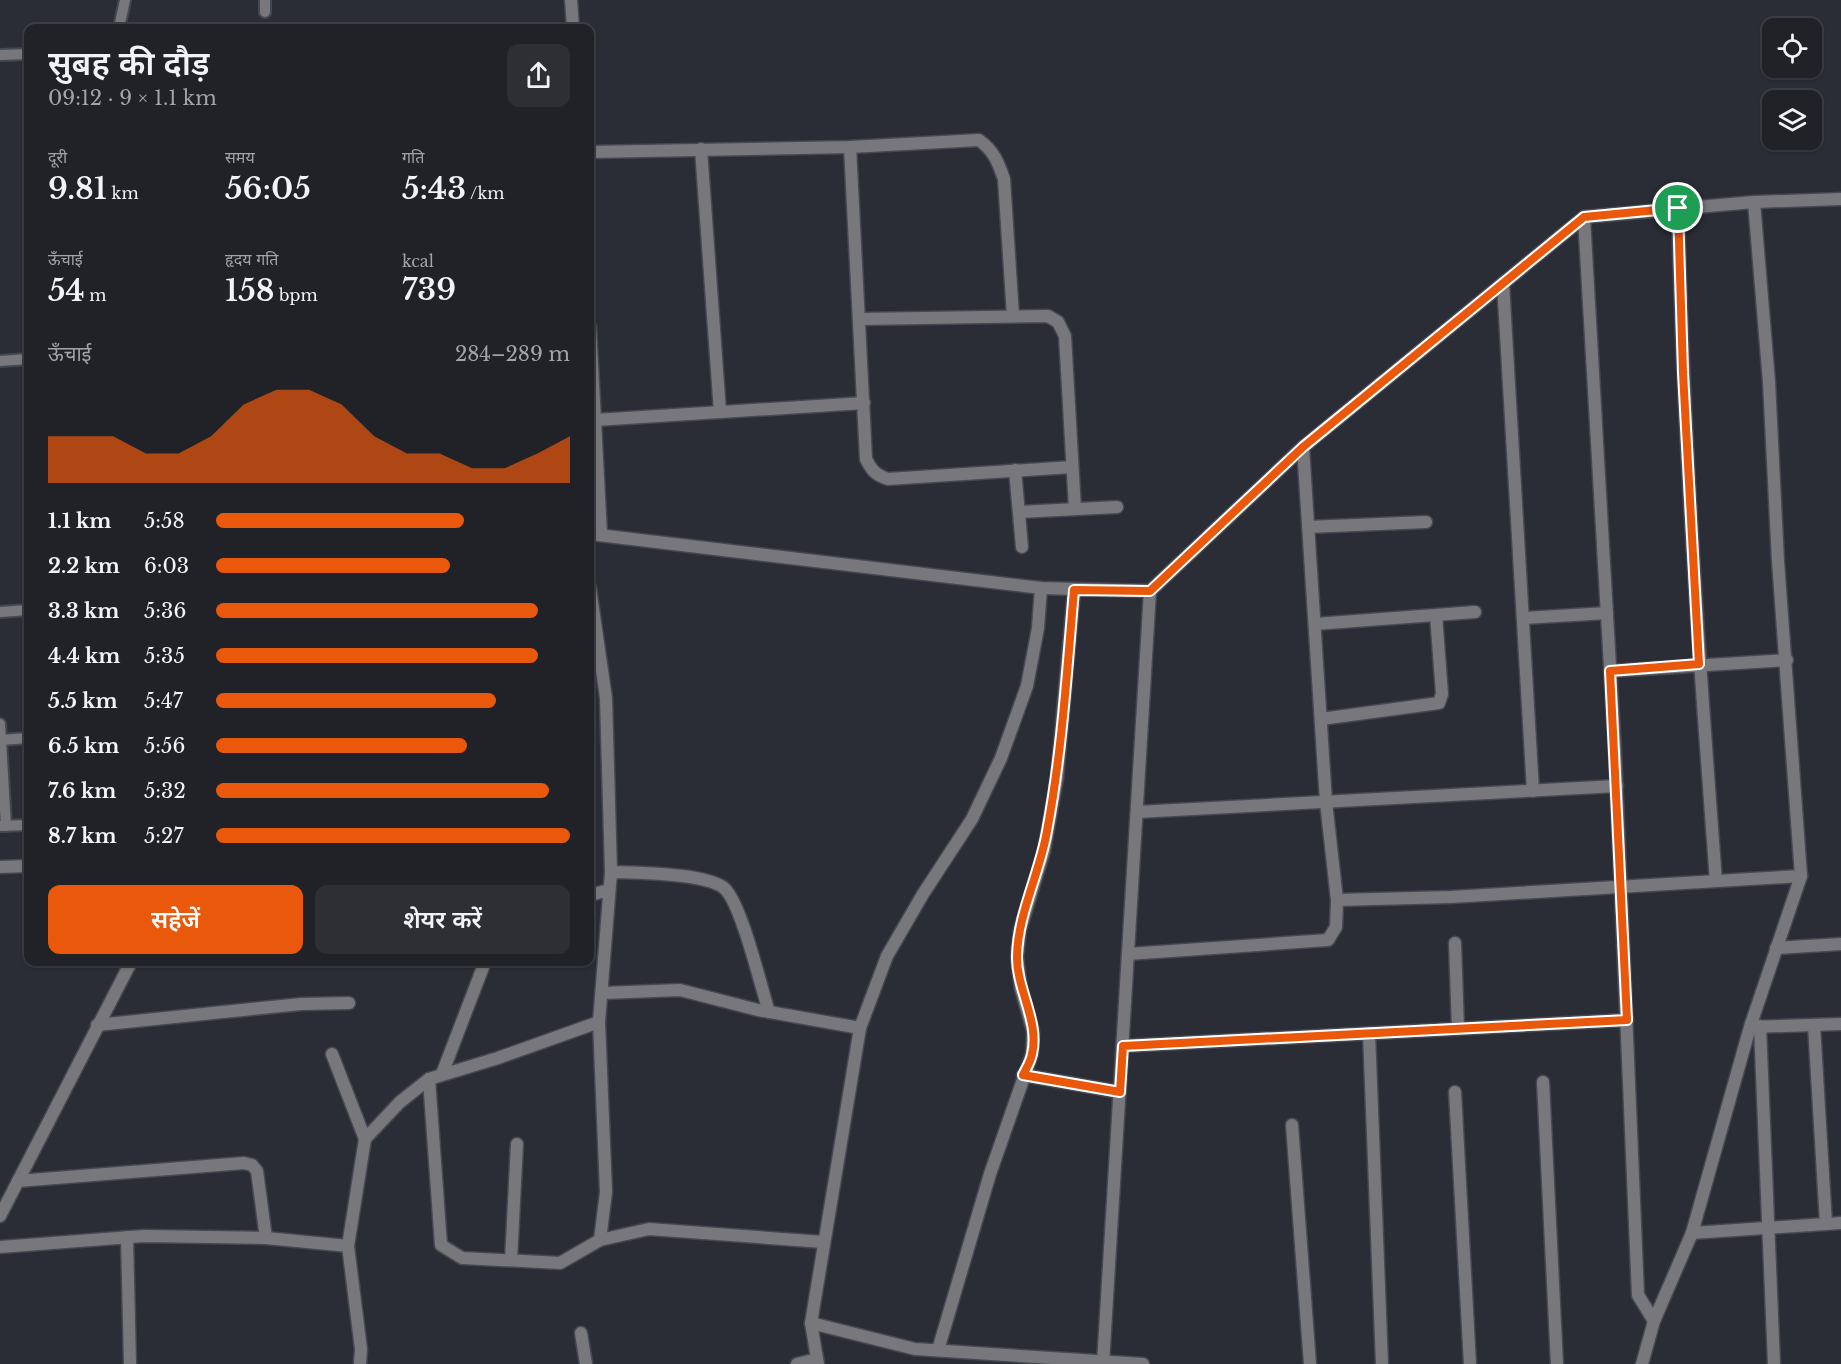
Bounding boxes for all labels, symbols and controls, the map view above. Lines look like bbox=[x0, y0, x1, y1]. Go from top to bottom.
map controls bbox=[1762, 18, 1822, 150]
button: locate bbox=[1762, 18, 1822, 78]
text: सुबह की दौड़ bbox=[48, 43, 209, 84]
button: share bbox=[507, 44, 570, 107]
text: 09:12 · 9 × 1.1 km bbox=[48, 86, 217, 110]
button: layers bbox=[1762, 90, 1822, 150]
text: दूरी bbox=[48, 147, 67, 167]
text: समय bbox=[225, 147, 255, 167]
text: गति bbox=[402, 147, 424, 167]
text: 9.81 bbox=[48, 170, 107, 207]
text: 56:05 bbox=[225, 170, 311, 207]
text: 5:43 bbox=[402, 170, 466, 207]
pin bbox=[1652, 182, 1703, 233]
text: km bbox=[107, 183, 139, 203]
text: /km bbox=[466, 183, 505, 203]
icon: arrive bbox=[1661, 191, 1694, 224]
text: ऊँचाई bbox=[48, 249, 83, 269]
text: हृदय गति bbox=[225, 249, 278, 269]
text: kcal bbox=[402, 251, 434, 271]
text: 739 bbox=[402, 271, 456, 308]
text: 54 bbox=[48, 272, 85, 309]
text: 158 bbox=[225, 272, 275, 309]
text: m bbox=[85, 285, 107, 305]
text: bpm bbox=[275, 285, 318, 305]
text: ऊँचाई bbox=[48, 342, 91, 366]
text: 284–289 m bbox=[455, 342, 570, 366]
text: 1.1 km bbox=[48, 509, 111, 533]
text: 5:58 bbox=[144, 509, 185, 533]
text: 2.2 km bbox=[48, 554, 120, 578]
text: 6:03 bbox=[144, 554, 189, 578]
text: 3.3 km bbox=[48, 599, 119, 623]
text: 5:36 bbox=[144, 599, 186, 623]
text: 4.4 km bbox=[48, 644, 120, 668]
text: 5:35 bbox=[144, 644, 185, 668]
text: 5.5 km bbox=[48, 689, 118, 713]
text: 5:47 bbox=[144, 689, 183, 713]
text: 6.5 km bbox=[48, 734, 119, 758]
text: 5:56 bbox=[144, 734, 185, 758]
text: 7.6 km bbox=[48, 779, 116, 803]
text: 5:32 bbox=[144, 779, 186, 803]
text: 8.7 km bbox=[48, 824, 117, 848]
text: 5:27 bbox=[144, 824, 183, 848]
button: सहेजें bbox=[48, 885, 303, 954]
button: शेयर करें bbox=[315, 885, 570, 954]

